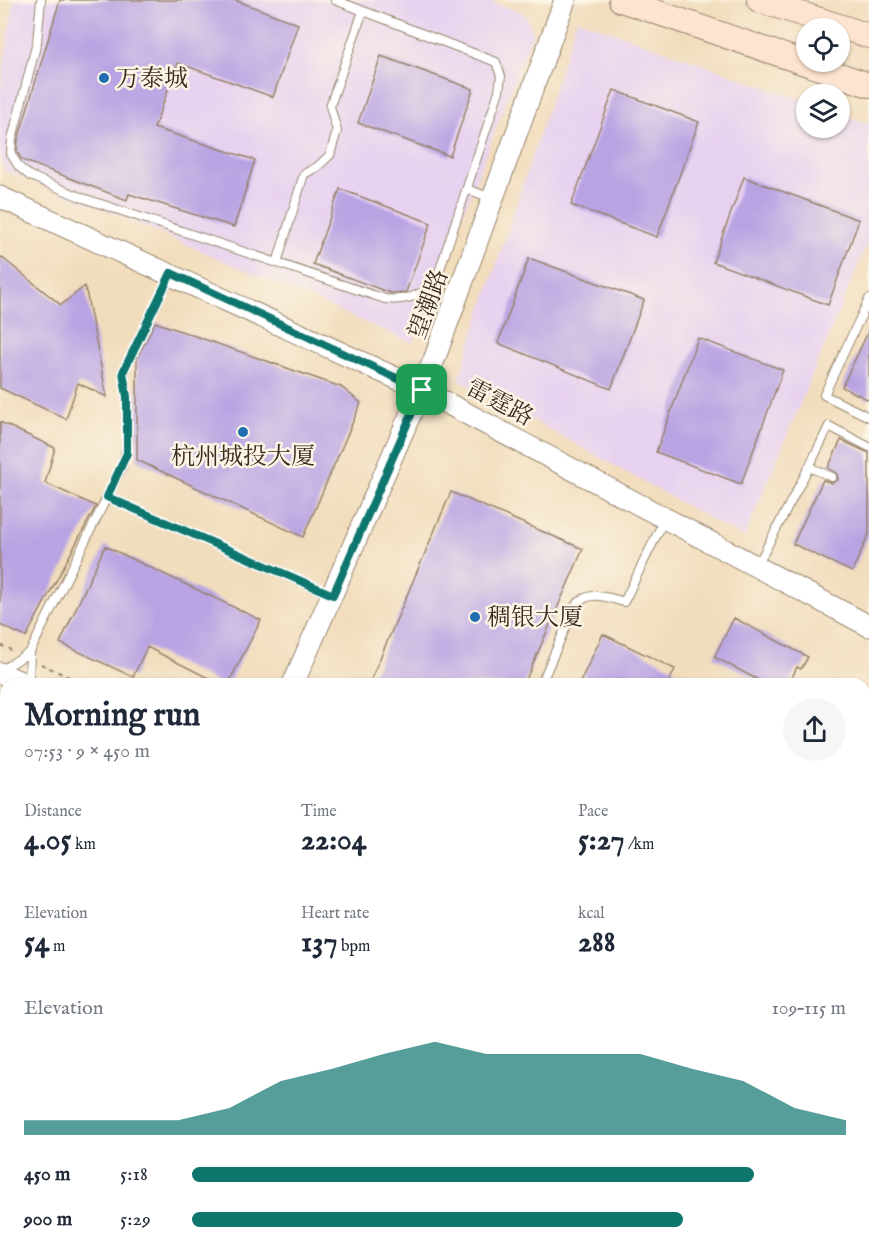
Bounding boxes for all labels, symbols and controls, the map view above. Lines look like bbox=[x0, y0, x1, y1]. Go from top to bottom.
map controls bbox=[796, 18, 850, 138]
button: locate bbox=[796, 18, 850, 72]
place label: 万泰城 bbox=[116, 64, 188, 95]
marker: 万泰城 bbox=[97, 71, 111, 85]
button: layers bbox=[796, 84, 850, 138]
street label: 望潮路 bbox=[403, 265, 456, 344]
pin bbox=[396, 364, 447, 415]
icon: arrive bbox=[405, 373, 438, 406]
street label: 雷霆路 bbox=[460, 373, 538, 434]
marker: 杭州城投大厦 bbox=[236, 425, 250, 439]
place label: 杭州城投大厦 bbox=[171, 442, 315, 473]
place label: 稠银大厦 bbox=[487, 603, 583, 634]
marker: 稠银大厦 bbox=[468, 610, 482, 624]
text: Morning run bbox=[24, 695, 200, 737]
button: share bbox=[783, 698, 846, 761]
text: 07:53 · 9 × 450 m bbox=[24, 739, 150, 764]
text: Distance bbox=[24, 802, 82, 822]
text: Time bbox=[301, 802, 337, 822]
text: Pace bbox=[578, 802, 608, 822]
text: 4.05 bbox=[24, 822, 71, 860]
text: 22:04 bbox=[301, 822, 367, 860]
text: 5:27 bbox=[578, 822, 625, 860]
text: km bbox=[71, 835, 96, 855]
text: /km bbox=[625, 835, 654, 855]
text: Elevation bbox=[24, 904, 87, 924]
text: Heart rate bbox=[301, 904, 369, 924]
text: kcal bbox=[578, 904, 605, 924]
text: 54 bbox=[24, 924, 49, 962]
text: 137 bbox=[301, 924, 337, 962]
text: 288 bbox=[578, 924, 616, 962]
text: m bbox=[49, 937, 65, 957]
text: bpm bbox=[337, 937, 370, 957]
text: Elevation bbox=[24, 996, 103, 1021]
text: 109–115 m bbox=[771, 996, 846, 1021]
text: 450 m bbox=[24, 1162, 71, 1187]
text: 5:18 bbox=[120, 1162, 148, 1187]
text: 900 m bbox=[24, 1207, 72, 1232]
text: 5:29 bbox=[120, 1207, 151, 1232]

